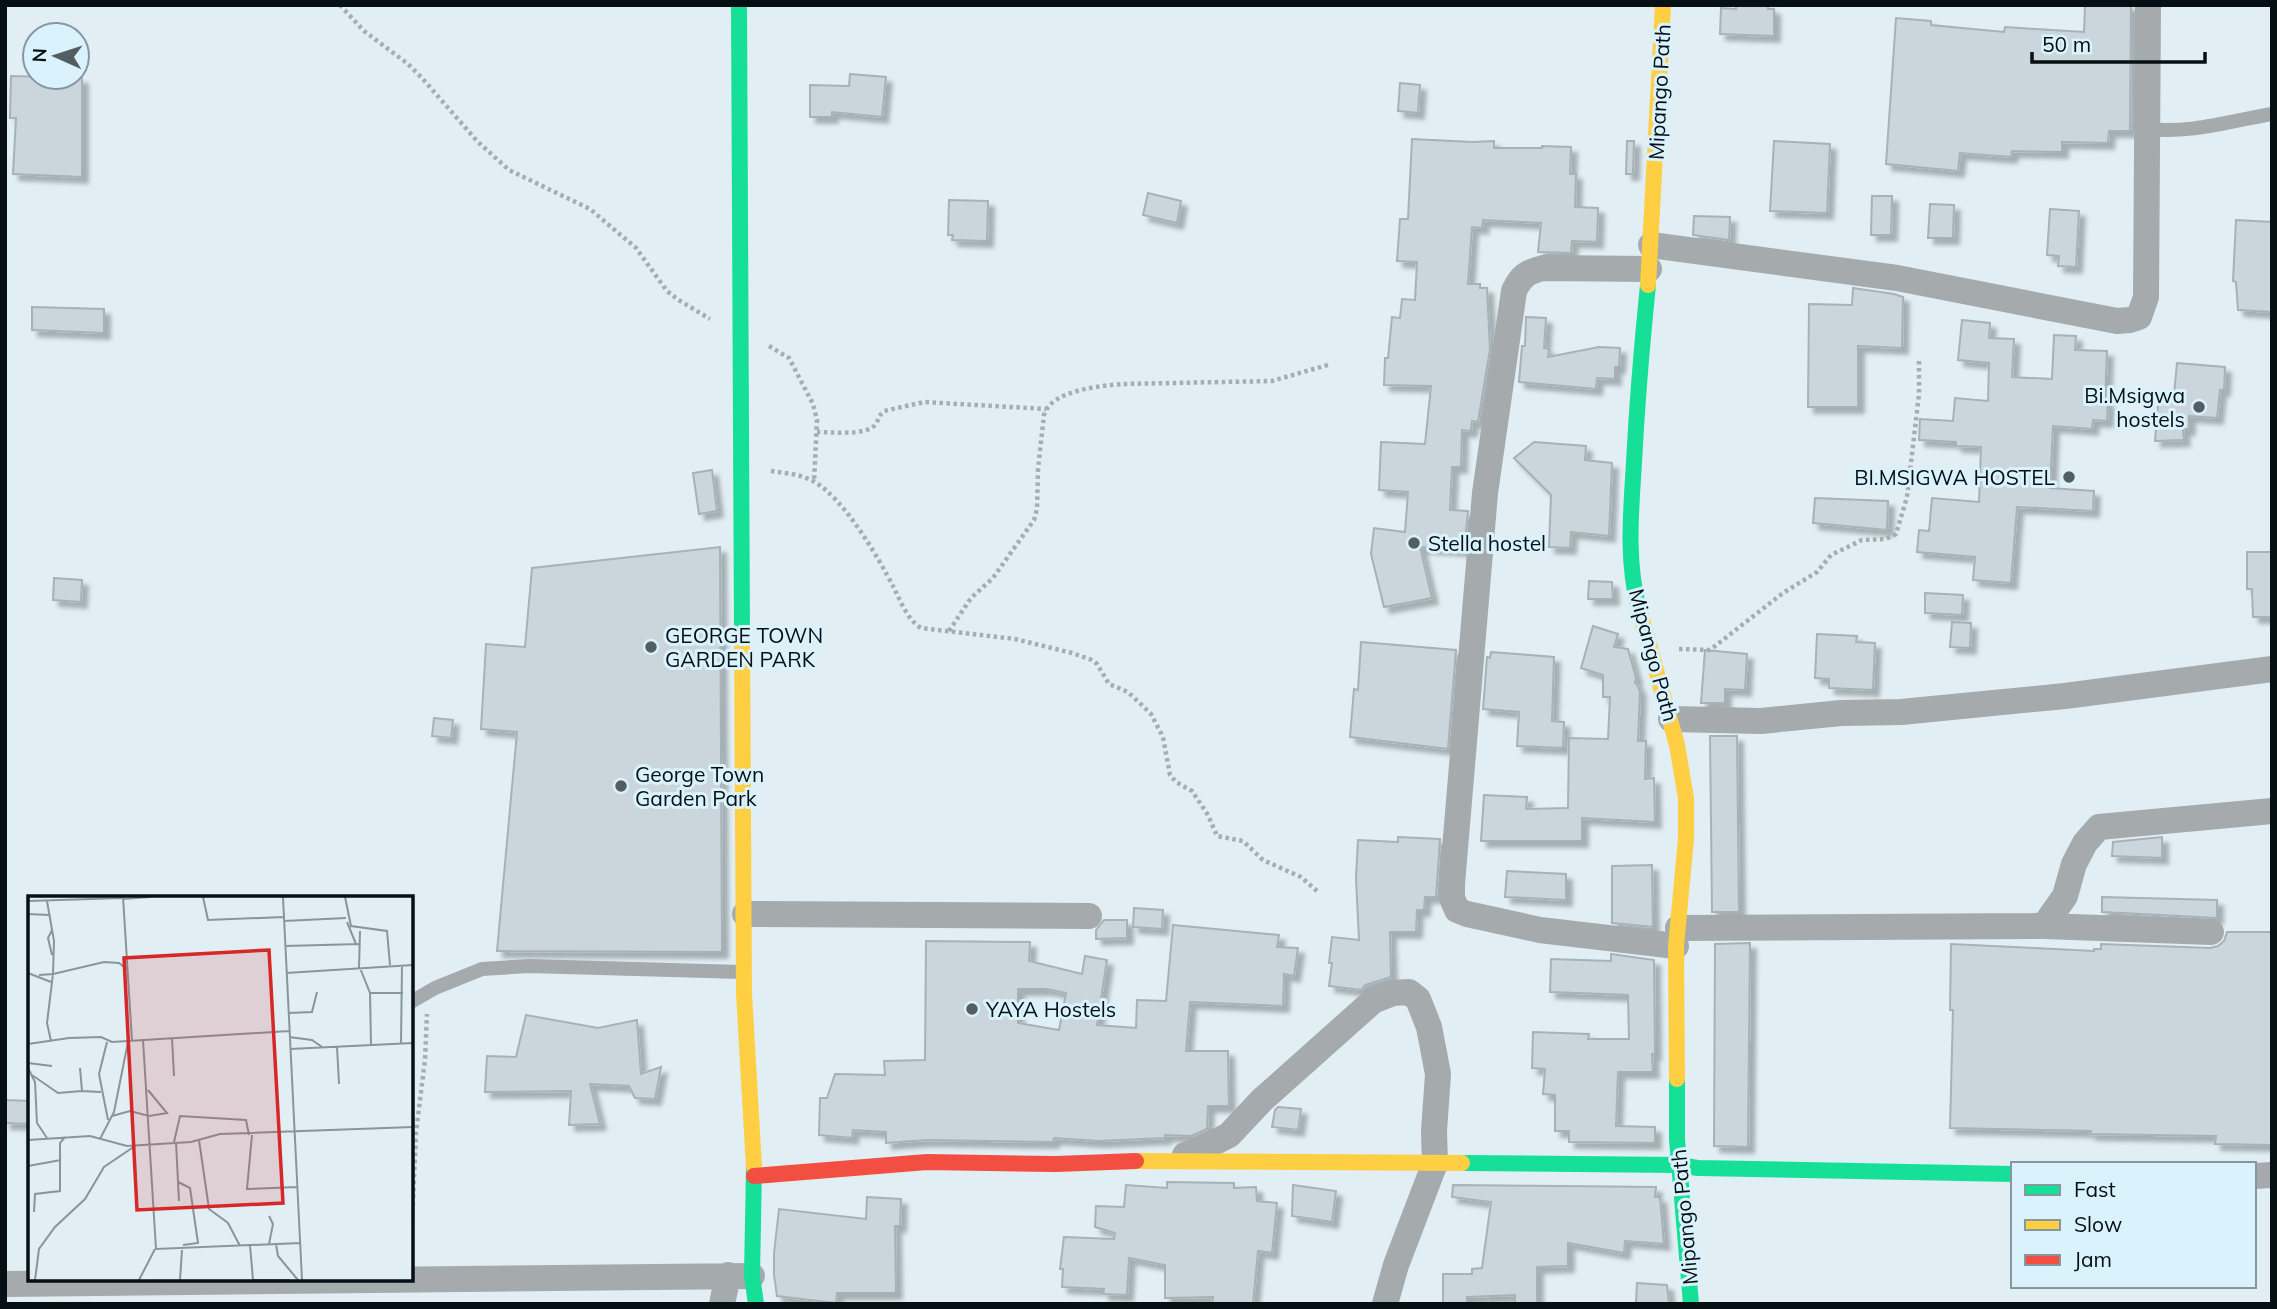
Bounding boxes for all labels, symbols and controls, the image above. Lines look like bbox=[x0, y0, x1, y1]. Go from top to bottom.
north arrow bbox=[21, 21, 91, 91]
scale bar bbox=[2032, 21, 2205, 65]
street label: Mipango Path bbox=[1642, 23, 1676, 161]
text: 50 m bbox=[2042, 31, 2091, 57]
text: N bbox=[27, 47, 51, 63]
place label: Bi.Msigwa hostels bbox=[2084, 382, 2185, 432]
marker: Bi.Msigwa hostels bbox=[2191, 399, 2207, 415]
place label: BI.MSIGWA HOSTEL bbox=[1854, 464, 2056, 490]
marker: BI.MSIGWA HOSTEL bbox=[2061, 469, 2077, 485]
place label: Stella hostel bbox=[1428, 530, 1546, 556]
marker: Stella hostel bbox=[1406, 535, 1422, 551]
street label: Mipango Path bbox=[1624, 586, 1684, 724]
place label: GEORGE TOWN GARDEN PARK bbox=[665, 622, 823, 672]
marker: GEORGE TOWN GARDEN PARK bbox=[643, 639, 659, 655]
place label: George Town Garden Park bbox=[635, 761, 764, 811]
marker: George Town Garden Park bbox=[613, 778, 629, 794]
inset map bbox=[28, 896, 413, 1281]
place label: YAYA Hostels bbox=[985, 996, 1116, 1022]
marker: YAYA Hostels bbox=[964, 1001, 980, 1017]
street label: Mipango Path bbox=[1665, 1148, 1703, 1286]
legend bbox=[2011, 1162, 2256, 1288]
text: Fast bbox=[2074, 1176, 2116, 1202]
text: Slow bbox=[2074, 1211, 2122, 1237]
text: Jam bbox=[2074, 1246, 2112, 1272]

